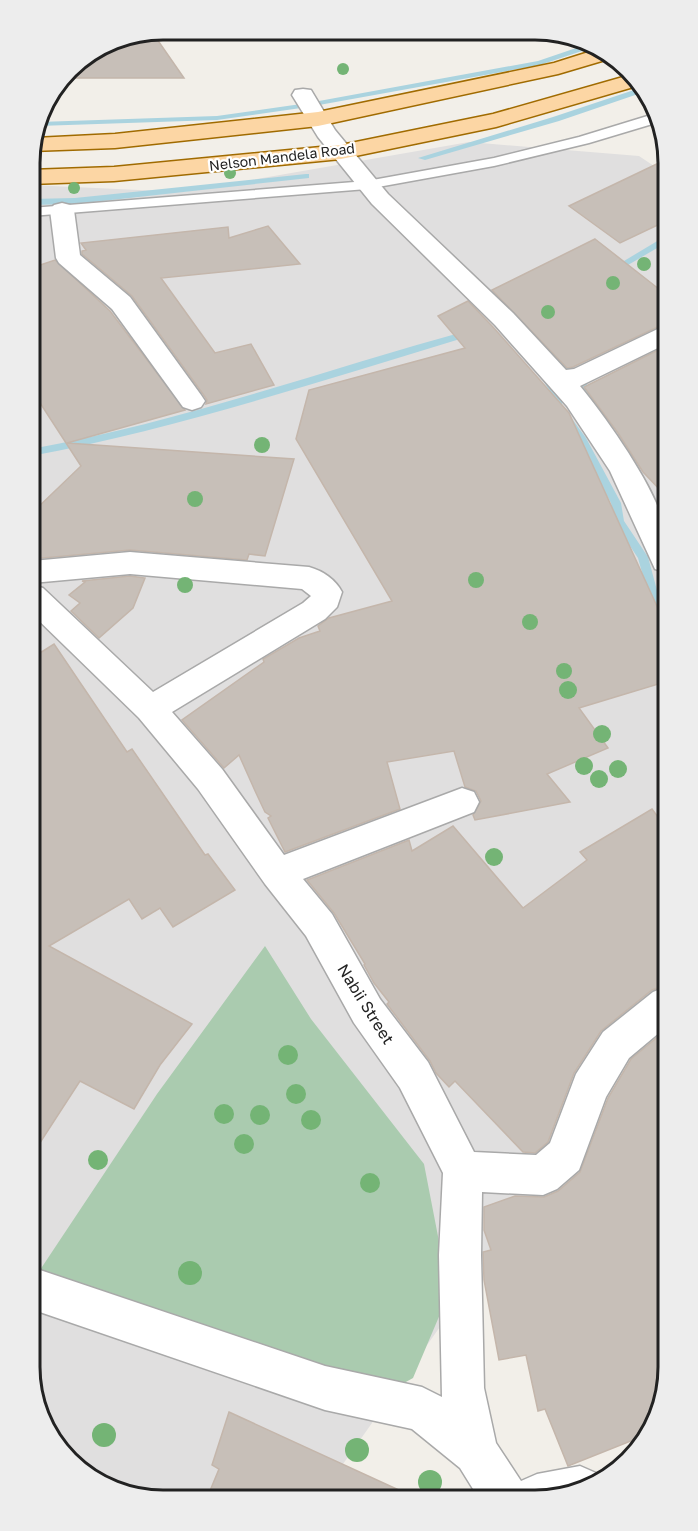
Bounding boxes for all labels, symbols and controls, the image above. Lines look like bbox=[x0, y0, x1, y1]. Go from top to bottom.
street label: Nelson Mandela Road bbox=[208, 139, 356, 174]
street label: Nabii Street bbox=[333, 960, 399, 1048]

